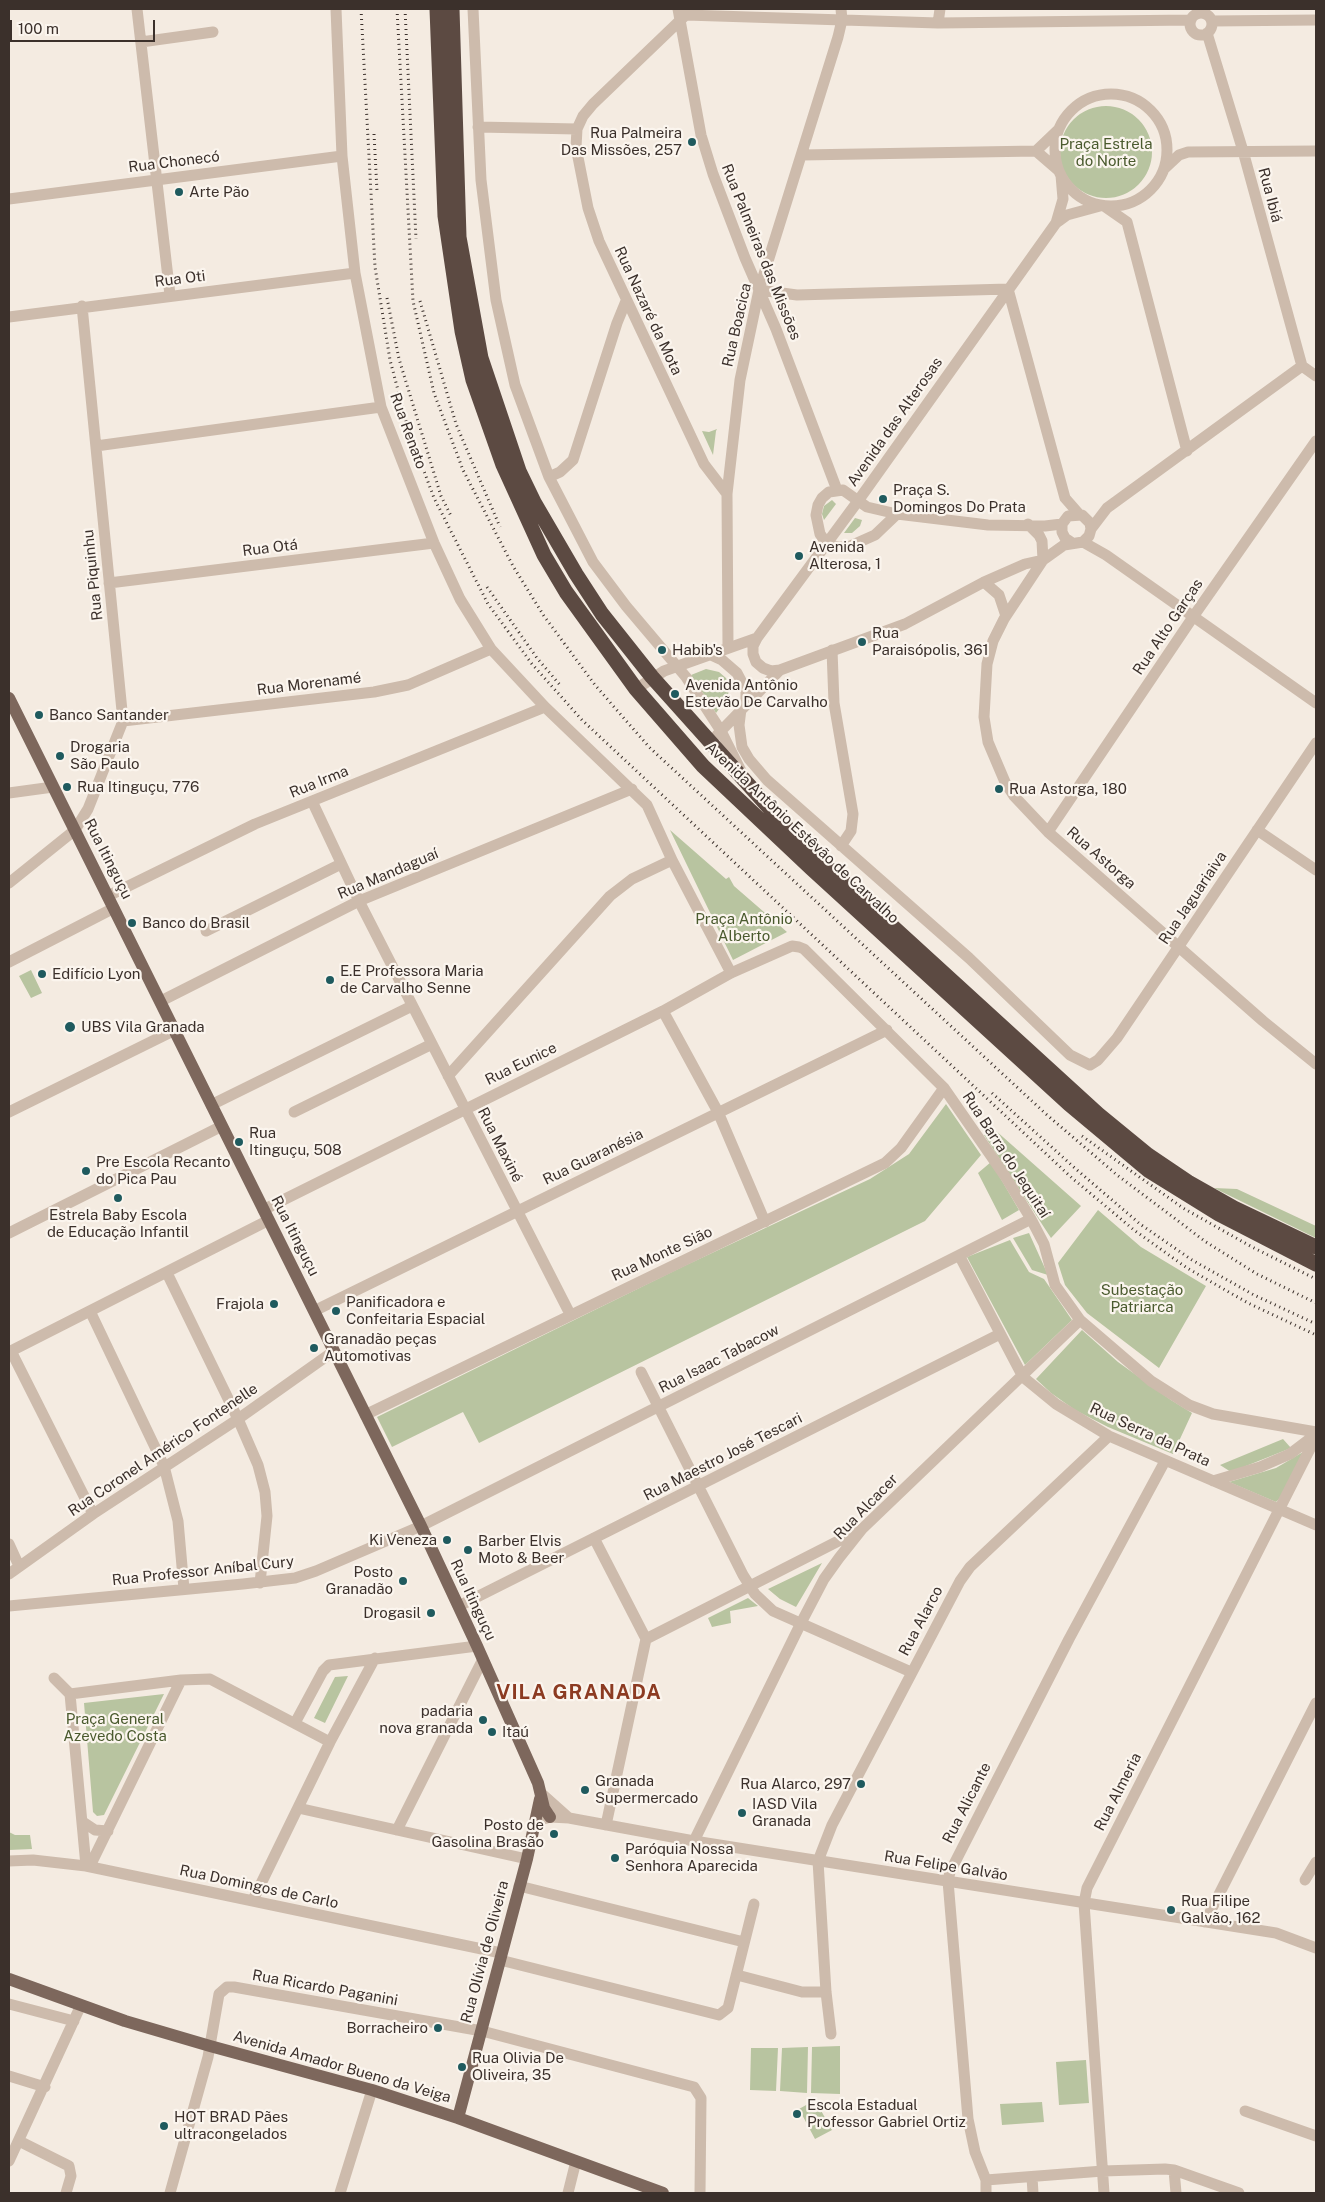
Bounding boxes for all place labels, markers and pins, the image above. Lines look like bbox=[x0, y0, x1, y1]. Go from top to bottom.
place label: Rua Palmeira Das Missões, 257 bbox=[561, 124, 682, 159]
marker: Rua Palmeira Das Missões, 257 bbox=[686, 136, 698, 148]
place label: Arte Pão bbox=[189, 183, 249, 201]
marker: Arte Pão bbox=[173, 186, 185, 198]
place label: Praça S. Domingos Do Prata bbox=[893, 481, 1026, 516]
marker: Praça S. Domingos Do Prata bbox=[877, 493, 889, 505]
place label: Avenida Alterosa, 1 bbox=[809, 538, 881, 573]
marker: Avenida Alterosa, 1 bbox=[793, 550, 805, 562]
place label: Rua Paraisópolis, 361 bbox=[872, 624, 989, 659]
marker: Rua Paraisópolis, 361 bbox=[856, 636, 868, 648]
place label: Habib's bbox=[672, 641, 723, 659]
marker: Habib's bbox=[656, 644, 668, 656]
place label: Avenida Antônio Estevão De Carvalho bbox=[685, 676, 828, 711]
marker: Avenida Antônio Estevão De Carvalho bbox=[669, 688, 681, 700]
place label: Banco Santander bbox=[49, 706, 169, 724]
marker: Banco Santander bbox=[33, 709, 45, 721]
place label: Drogaria São Paulo bbox=[70, 738, 140, 773]
marker: Drogaria São Paulo bbox=[54, 750, 66, 762]
place label: Rua Itinguçu, 776 bbox=[77, 778, 199, 796]
place label: Rua Astorga, 180 bbox=[1009, 780, 1127, 798]
marker: Rua Itinguçu, 776 bbox=[61, 781, 73, 793]
marker: Rua Astorga, 180 bbox=[993, 783, 1005, 795]
place label: Banco do Brasil bbox=[142, 914, 250, 932]
marker: Banco do Brasil bbox=[126, 917, 138, 929]
place label: E.E Professora Maria de Carvalho Senne bbox=[340, 962, 484, 997]
place label: Edifício Lyon bbox=[52, 965, 141, 983]
marker: Edifício Lyon bbox=[36, 968, 48, 980]
marker: E.E Professora Maria de Carvalho Senne bbox=[324, 974, 336, 986]
place label: UBS Vila Granada bbox=[81, 1018, 205, 1036]
marker: UBS Vila Granada bbox=[63, 1020, 77, 1034]
place label: Rua Itinguçu, 508 bbox=[249, 1124, 342, 1159]
marker: Rua Itinguçu, 508 bbox=[233, 1136, 245, 1148]
place label: Pre Escola Recanto do Pica Pau bbox=[96, 1153, 230, 1188]
marker: Pre Escola Recanto do Pica Pau bbox=[80, 1165, 92, 1177]
marker: Estrela Baby Escola de Educação Infantil bbox=[112, 1192, 124, 1204]
place label: Estrela Baby Escola de Educação Infantil bbox=[47, 1206, 189, 1241]
place label: Panificadora e Confeitaria Espacial bbox=[346, 1293, 485, 1328]
place label: Frajola bbox=[216, 1295, 264, 1313]
marker: Frajola bbox=[268, 1298, 280, 1310]
marker: Panificadora e Confeitaria Espacial bbox=[330, 1305, 342, 1317]
place label: Granadão peças Automotivas bbox=[324, 1330, 436, 1365]
marker: Granadão peças Automotivas bbox=[308, 1342, 320, 1354]
place label: Ki Veneza bbox=[369, 1531, 437, 1549]
place label: Barber Elvis Moto & Beer bbox=[478, 1532, 564, 1567]
marker: Ki Veneza bbox=[441, 1534, 453, 1546]
marker: Barber Elvis Moto & Beer bbox=[462, 1544, 474, 1556]
place label: Posto Granadão bbox=[325, 1563, 393, 1598]
marker: Posto Granadão bbox=[397, 1575, 409, 1587]
place label: Drogasil bbox=[363, 1604, 421, 1622]
marker: Drogasil bbox=[425, 1607, 437, 1619]
place label: padaria nova granada bbox=[379, 1702, 473, 1737]
marker: padaria nova granada bbox=[477, 1714, 489, 1726]
place label: Itaú bbox=[502, 1723, 529, 1741]
marker: Itaú bbox=[486, 1726, 498, 1738]
place label: Granada Supermercado bbox=[595, 1772, 698, 1807]
place label: Rua Alarco, 297 bbox=[740, 1775, 851, 1793]
marker: Rua Alarco, 297 bbox=[855, 1778, 867, 1790]
marker: Granada Supermercado bbox=[579, 1784, 591, 1796]
place label: IASD Vila Granada bbox=[752, 1795, 817, 1830]
marker: IASD Vila Granada bbox=[736, 1807, 748, 1819]
place label: Posto de Gasolina Brasão bbox=[432, 1816, 544, 1851]
marker: Posto de Gasolina Brasão bbox=[548, 1828, 560, 1840]
place label: Paróquia Nossa Senhora Aparecida bbox=[625, 1840, 758, 1875]
marker: Paróquia Nossa Senhora Aparecida bbox=[609, 1852, 621, 1864]
place label: Rua Filipe Galvão, 162 bbox=[1181, 1892, 1260, 1927]
marker: Rua Filipe Galvão, 162 bbox=[1165, 1904, 1177, 1916]
place label: Borracheiro bbox=[346, 2019, 428, 2037]
marker: Borracheiro bbox=[432, 2022, 444, 2034]
place label: Rua Olivia De Oliveira, 35 bbox=[472, 2049, 564, 2084]
marker: Rua Olivia De Oliveira, 35 bbox=[456, 2061, 468, 2073]
place label: Escola Estadual Professor Gabriel Ortiz bbox=[807, 2096, 966, 2131]
place label: HOT BRAD Pães ultracongelados bbox=[174, 2108, 288, 2143]
marker: Escola Estadual Professor Gabriel Ortiz bbox=[791, 2108, 803, 2120]
marker: HOT BRAD Pães ultracongelados bbox=[158, 2120, 170, 2132]

